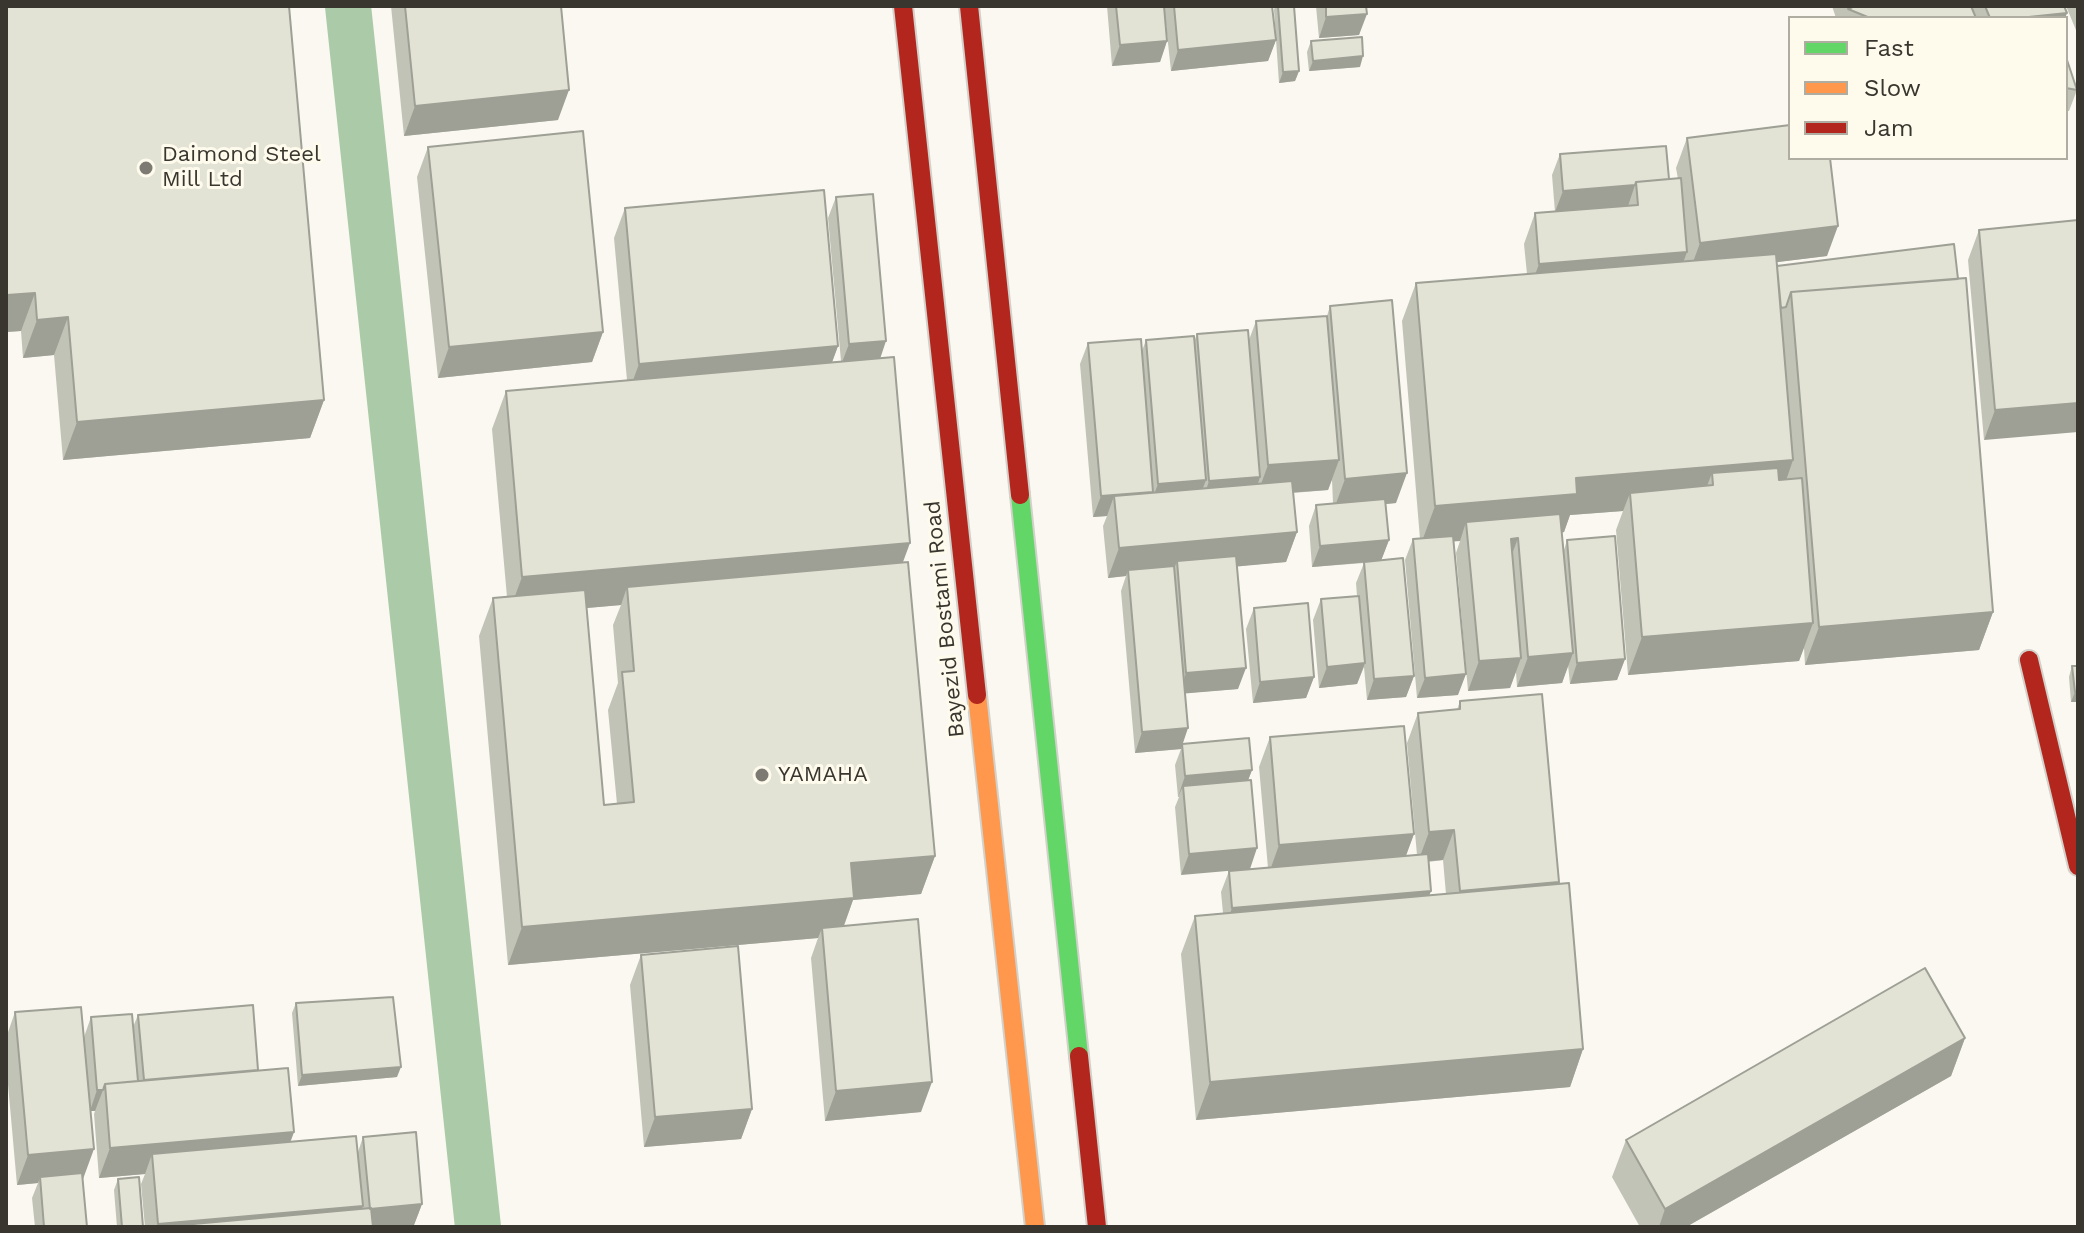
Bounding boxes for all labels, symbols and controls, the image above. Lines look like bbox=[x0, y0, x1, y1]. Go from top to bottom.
legend bbox=[1788, 16, 2068, 160]
text: Fast bbox=[1864, 34, 1914, 62]
text: Slow bbox=[1864, 74, 1921, 102]
text: Jam bbox=[1864, 114, 1914, 142]
place label: Daimond Steel Mill Ltd bbox=[162, 142, 321, 194]
marker: Daimond Steel Mill Ltd bbox=[137, 159, 155, 177]
street label: Bayezid Bostami Road bbox=[919, 499, 971, 739]
place label: YAMAHA bbox=[778, 762, 868, 788]
marker: YAMAHA bbox=[753, 766, 771, 784]

